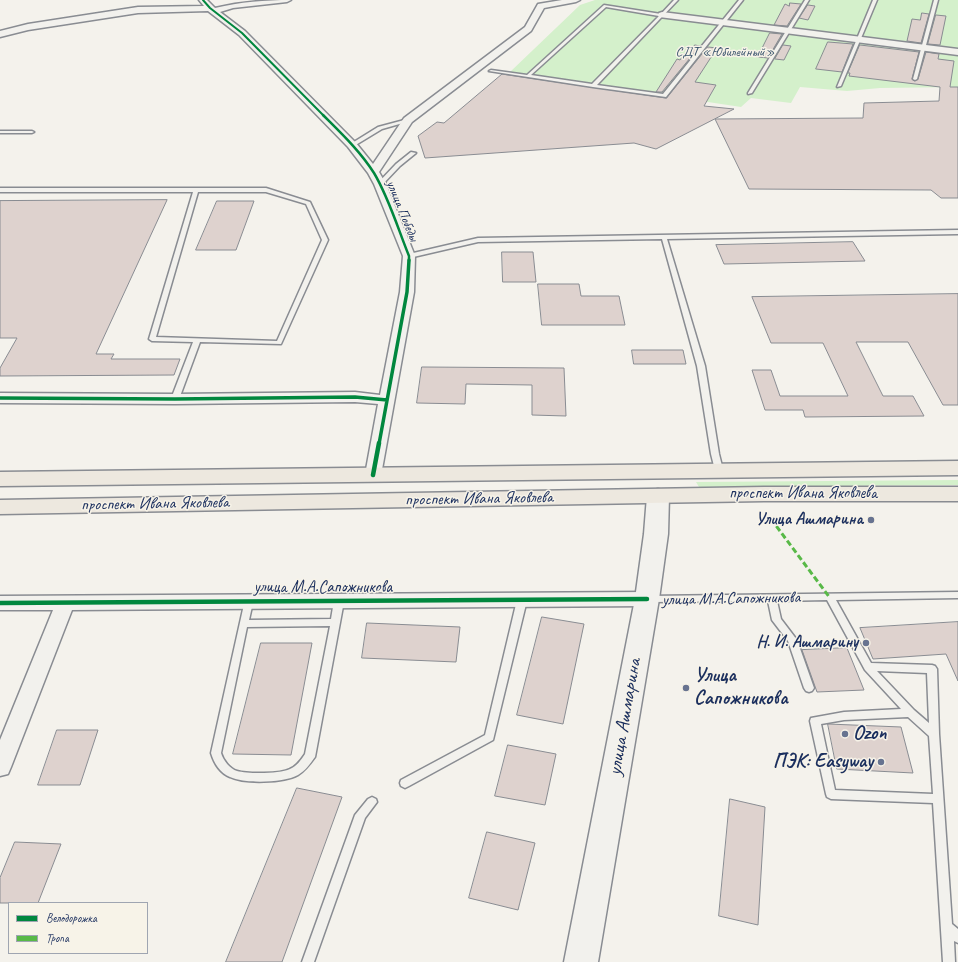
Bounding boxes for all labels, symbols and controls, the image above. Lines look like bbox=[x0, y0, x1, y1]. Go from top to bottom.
park label: СДТ «Юбилейный» bbox=[675, 44, 775, 60]
street label: улица Победы bbox=[382, 178, 422, 244]
street label: проспект Ивана Яковлева bbox=[729, 484, 877, 504]
street label: проспект Ивана Яковлева bbox=[405, 488, 553, 510]
street label: проспект Ивана Яковлева bbox=[81, 493, 229, 515]
place label: Улица Ашмарина bbox=[755, 510, 863, 530]
marker: Улица Ашмарина bbox=[866, 515, 876, 525]
street label: улица М.А.Сапожникова bbox=[254, 578, 392, 598]
street label: улица М.А.Сапожникова bbox=[662, 588, 800, 610]
place label: Н. И. Ашмарину bbox=[756, 633, 858, 653]
marker: Н. И. Ашмарину bbox=[861, 638, 871, 648]
street label: улица Ашмарина bbox=[603, 657, 647, 777]
place label: Улица Сапожникова bbox=[694, 664, 788, 711]
marker: Улица Сапожникова bbox=[681, 683, 691, 693]
place label: Ozon bbox=[853, 722, 886, 746]
marker: Ozon bbox=[840, 729, 850, 739]
place label: ПЭК: Easyway bbox=[773, 750, 873, 774]
marker: ПЭК: Easyway bbox=[876, 757, 886, 767]
legend bbox=[8, 902, 148, 954]
text: Велодорожка bbox=[46, 910, 97, 926]
text: Тропа bbox=[46, 930, 69, 946]

